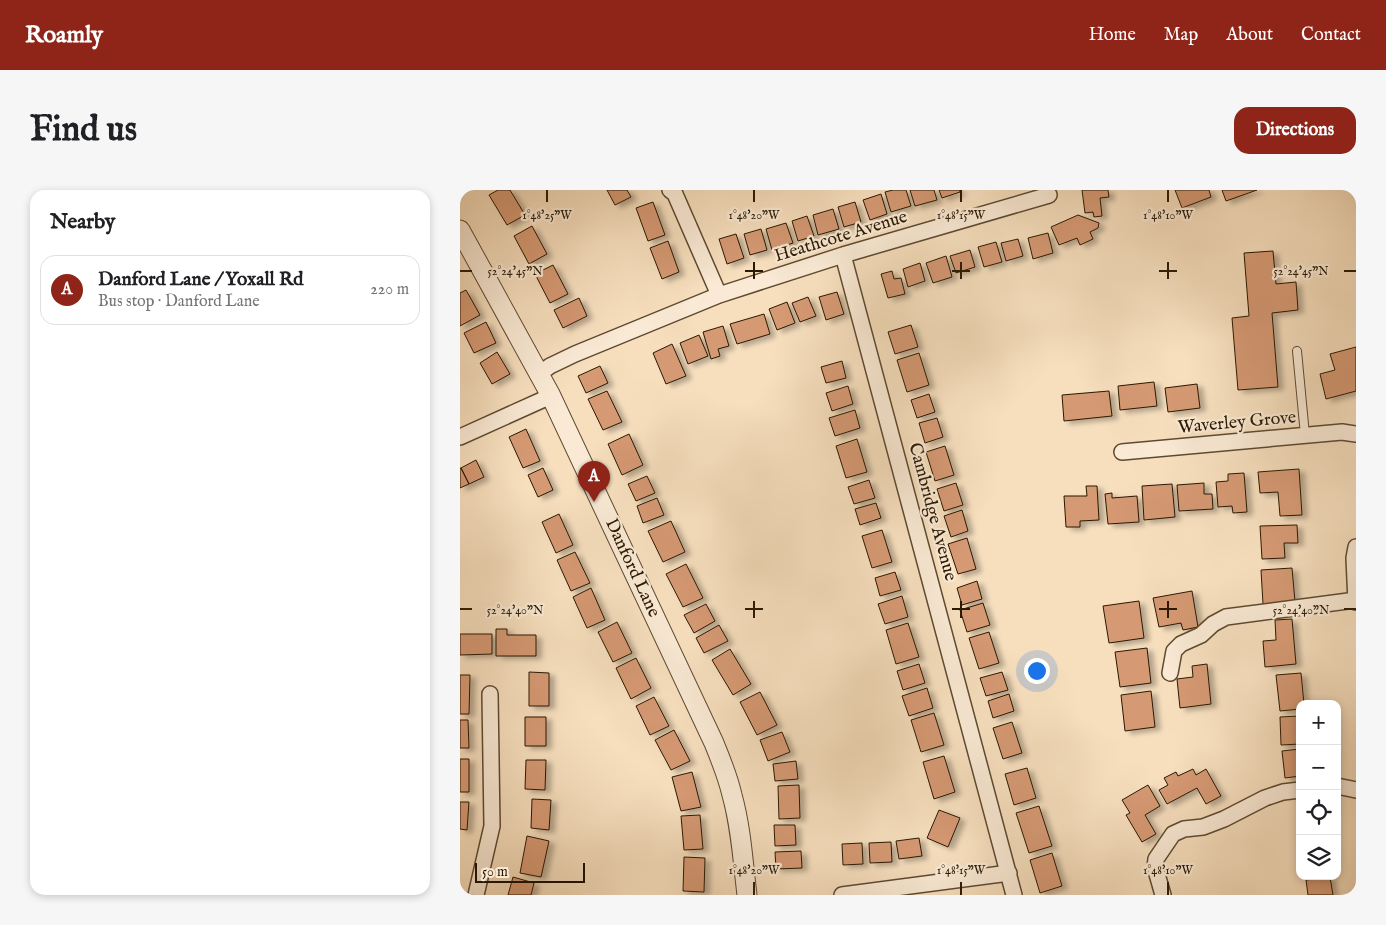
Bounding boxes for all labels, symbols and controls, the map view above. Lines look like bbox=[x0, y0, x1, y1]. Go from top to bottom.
text: Roamly bbox=[25, 20, 103, 51]
text: Home bbox=[1089, 24, 1136, 47]
text: Map bbox=[1164, 24, 1198, 47]
text: About bbox=[1226, 24, 1273, 47]
text: Contact bbox=[1301, 24, 1361, 47]
button: Directions bbox=[1234, 107, 1356, 154]
text: Find us bbox=[30, 108, 137, 153]
street label: Heathcote Avenue bbox=[772, 206, 910, 268]
text: 1°48'25"W bbox=[522, 208, 572, 223]
text: 1°48'20"W bbox=[728, 208, 780, 223]
text: 1°48'15"W bbox=[937, 208, 986, 223]
text: 1°48'10"W bbox=[1143, 208, 1193, 223]
text: Nearby bbox=[50, 209, 115, 236]
text: 52°24'45"N bbox=[487, 264, 543, 279]
text: 52°24'45"N bbox=[1273, 264, 1329, 279]
text: Danford Lane / Yoxall Rd bbox=[98, 268, 303, 292]
text: A bbox=[62, 280, 72, 300]
text: 220 m bbox=[370, 280, 409, 300]
text: Bus stop · Danford Lane bbox=[98, 292, 260, 312]
street label: Waverley Grove bbox=[1177, 406, 1297, 440]
street label: Cambridge Avenue bbox=[903, 440, 961, 584]
pin: A bbox=[578, 461, 610, 502]
street label: Danford Lane bbox=[599, 515, 665, 621]
text: 52°24'40"N bbox=[487, 603, 544, 618]
text: 52°24'40"N bbox=[1273, 603, 1330, 618]
your location bbox=[1024, 658, 1050, 684]
map controls bbox=[1296, 700, 1341, 880]
button: + bbox=[1296, 700, 1341, 745]
button: − bbox=[1296, 745, 1341, 790]
button: locate bbox=[1296, 790, 1341, 835]
button: layers bbox=[1296, 835, 1341, 880]
scale bar bbox=[475, 860, 585, 883]
text: 50 m bbox=[482, 863, 508, 881]
text: 1°48'20"W bbox=[728, 863, 780, 878]
text: 1°48'15"W bbox=[937, 863, 986, 878]
text: 1°48'10"W bbox=[1143, 863, 1193, 878]

